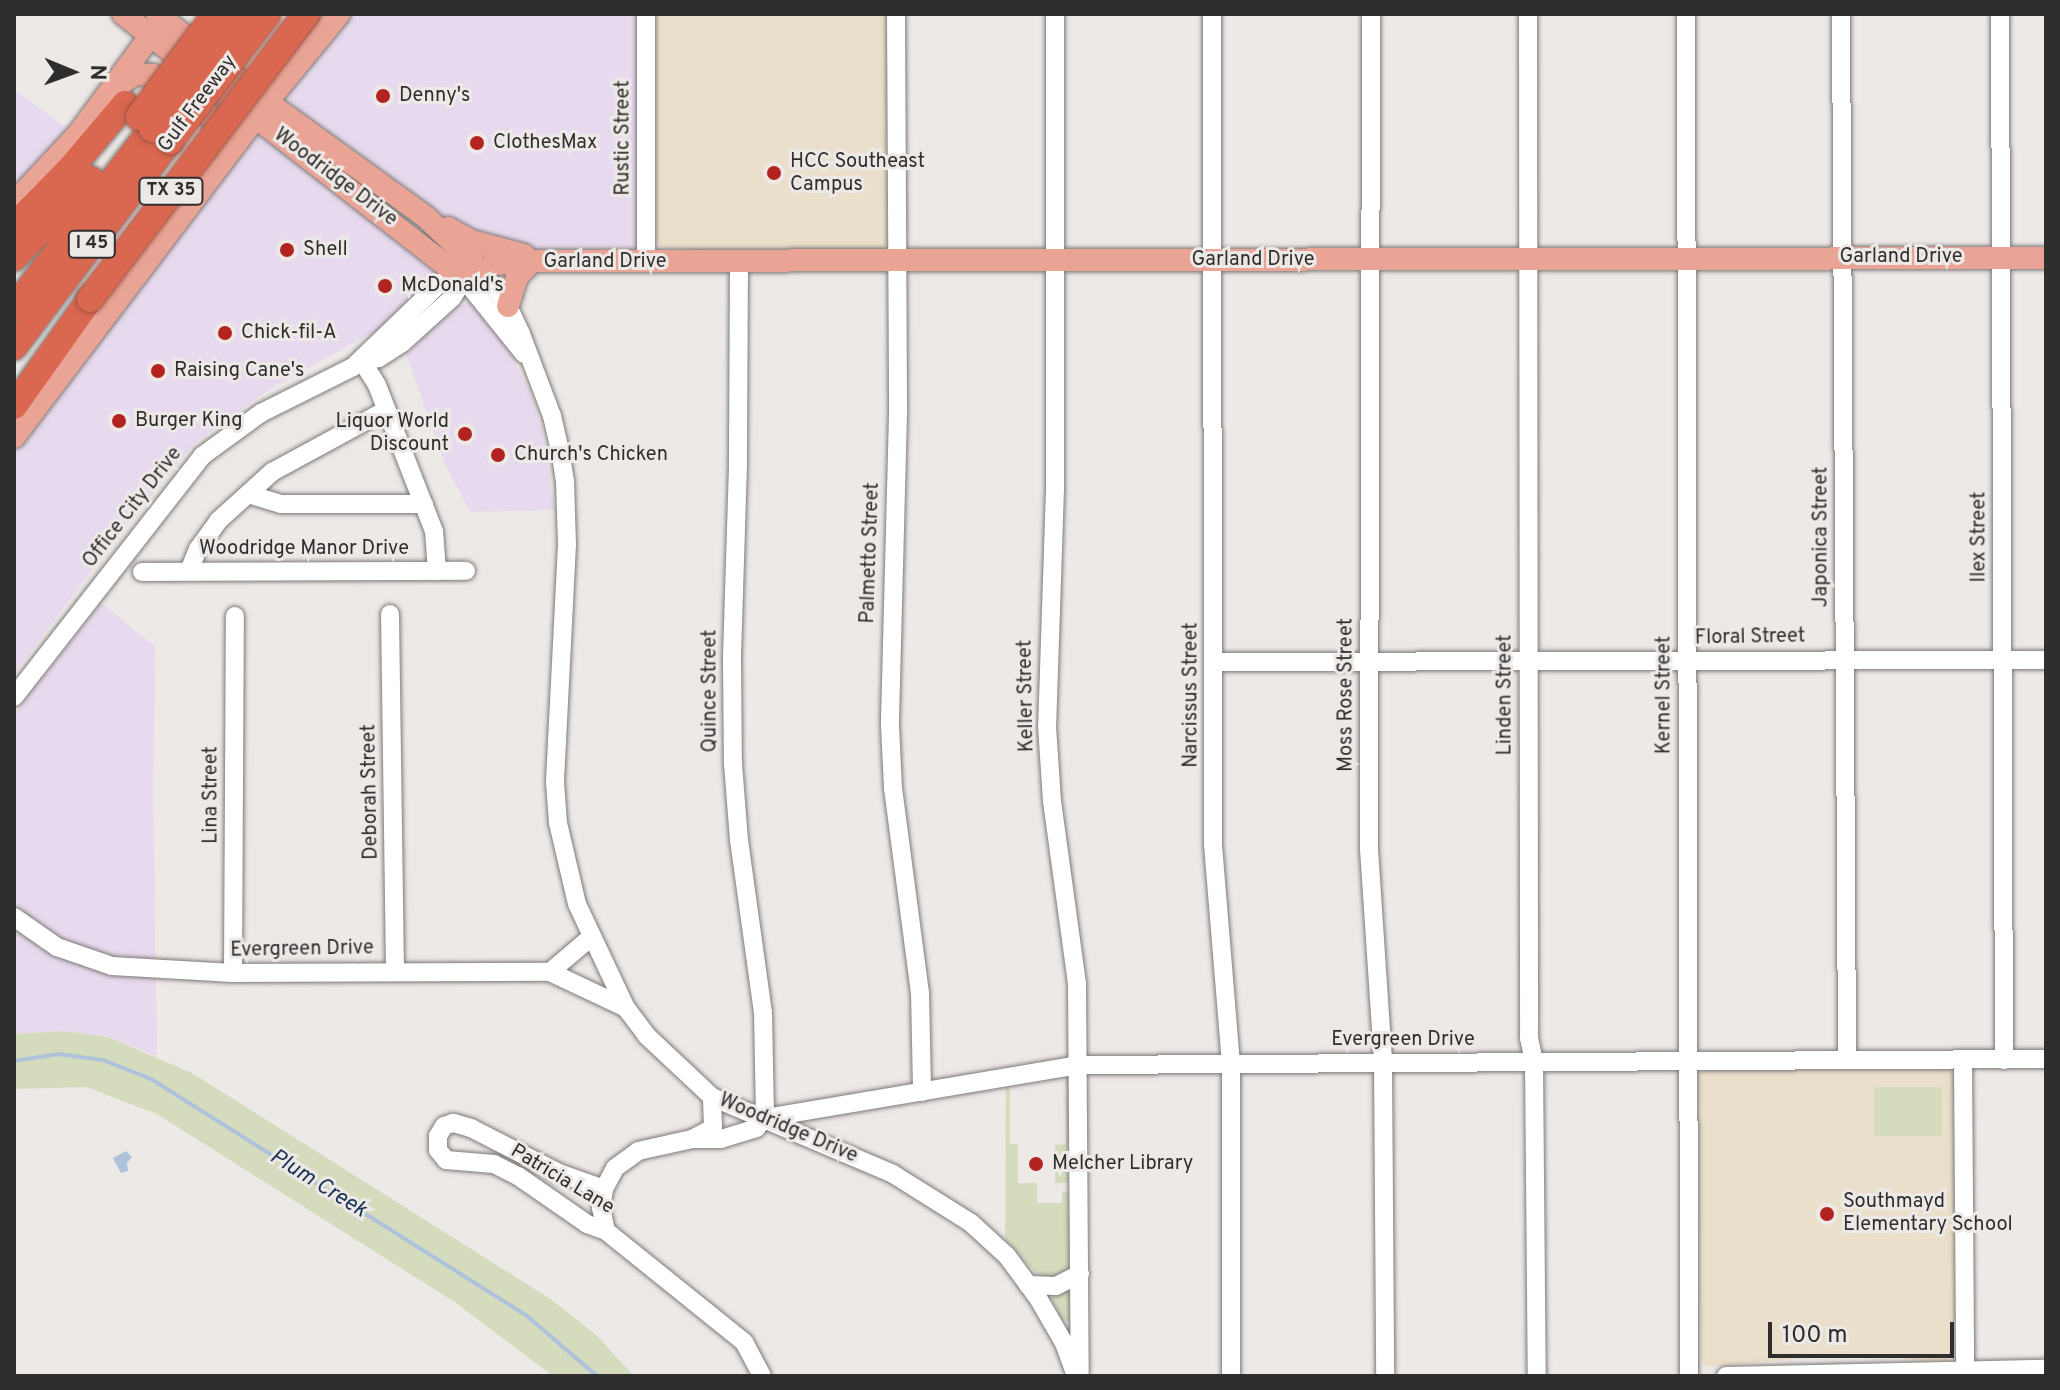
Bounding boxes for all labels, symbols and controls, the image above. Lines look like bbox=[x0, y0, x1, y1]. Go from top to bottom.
north arrow bbox=[32, 32, 112, 112]
street label: Gulf Freeway bbox=[154, 51, 242, 157]
text: N bbox=[83, 64, 110, 81]
street label: Rustic Street bbox=[612, 80, 636, 196]
place label: Denny's bbox=[399, 84, 470, 108]
marker: Denny's bbox=[374, 87, 392, 105]
street label: Woodridge Drive bbox=[268, 124, 402, 232]
place label: ClothesMax bbox=[493, 131, 597, 155]
marker: ClothesMax bbox=[468, 134, 486, 152]
place label: HCC Southeast Campus bbox=[790, 150, 925, 197]
marker: HCC Southeast Campus bbox=[765, 164, 783, 182]
road number: TX 35 bbox=[137, 177, 205, 205]
road number: I 45 bbox=[66, 230, 118, 258]
place label: Shell bbox=[303, 238, 348, 262]
marker: Shell bbox=[278, 241, 296, 259]
street label: Garland Drive bbox=[1839, 245, 1963, 269]
street label: Garland Drive bbox=[1191, 248, 1315, 272]
street label: Garland Drive bbox=[543, 250, 667, 274]
place label: McDonald's bbox=[401, 274, 504, 298]
marker: McDonald's bbox=[376, 277, 394, 295]
place label: Chick-fil-A bbox=[241, 321, 337, 345]
marker: Chick-fil-A bbox=[216, 324, 234, 342]
place label: Raising Cane's bbox=[174, 359, 304, 383]
marker: Raising Cane's bbox=[149, 362, 167, 380]
place label: Burger King bbox=[135, 409, 242, 433]
place label: Liquor World Discount bbox=[335, 410, 449, 457]
marker: Burger King bbox=[110, 412, 128, 430]
marker: Liquor World Discount bbox=[456, 425, 474, 443]
street label: Office City Drive bbox=[78, 443, 188, 573]
place label: Church's Chicken bbox=[514, 443, 668, 467]
marker: Church's Chicken bbox=[489, 446, 507, 464]
street label: Japonica Street bbox=[1810, 467, 1834, 607]
street label: Palmetto Street bbox=[857, 482, 885, 624]
street label: Ilex Street bbox=[1968, 491, 1992, 583]
street label: Woodridge Manor Drive bbox=[199, 537, 409, 561]
street label: Moss Rose Street bbox=[1335, 618, 1359, 772]
street label: Narcissus Street bbox=[1180, 622, 1204, 768]
street label: Floral Street bbox=[1695, 625, 1805, 651]
street label: Quince Street bbox=[699, 629, 723, 753]
street label: Linden Street bbox=[1494, 634, 1518, 756]
street label: Kernel Street bbox=[1653, 636, 1677, 754]
street label: Keller Street bbox=[1014, 640, 1040, 752]
street label: Deborah Street bbox=[358, 724, 384, 860]
street label: Lina Street bbox=[200, 746, 224, 844]
street label: Evergreen Drive bbox=[230, 937, 374, 963]
street label: Evergreen Drive bbox=[1331, 1028, 1475, 1052]
street label: Woodridge Drive bbox=[715, 1089, 861, 1169]
street label: Patricia Lane bbox=[506, 1140, 618, 1220]
water label: Plum Creek bbox=[265, 1144, 371, 1224]
place label: Melcher Library bbox=[1052, 1152, 1193, 1176]
marker: Melcher Library bbox=[1027, 1155, 1045, 1173]
place label: Southmayd Elementary School bbox=[1843, 1190, 2013, 1237]
marker: Southmayd Elementary School bbox=[1818, 1205, 1836, 1223]
scale bar bbox=[1772, 1306, 1958, 1356]
text: 100 m bbox=[1782, 1321, 1848, 1351]

